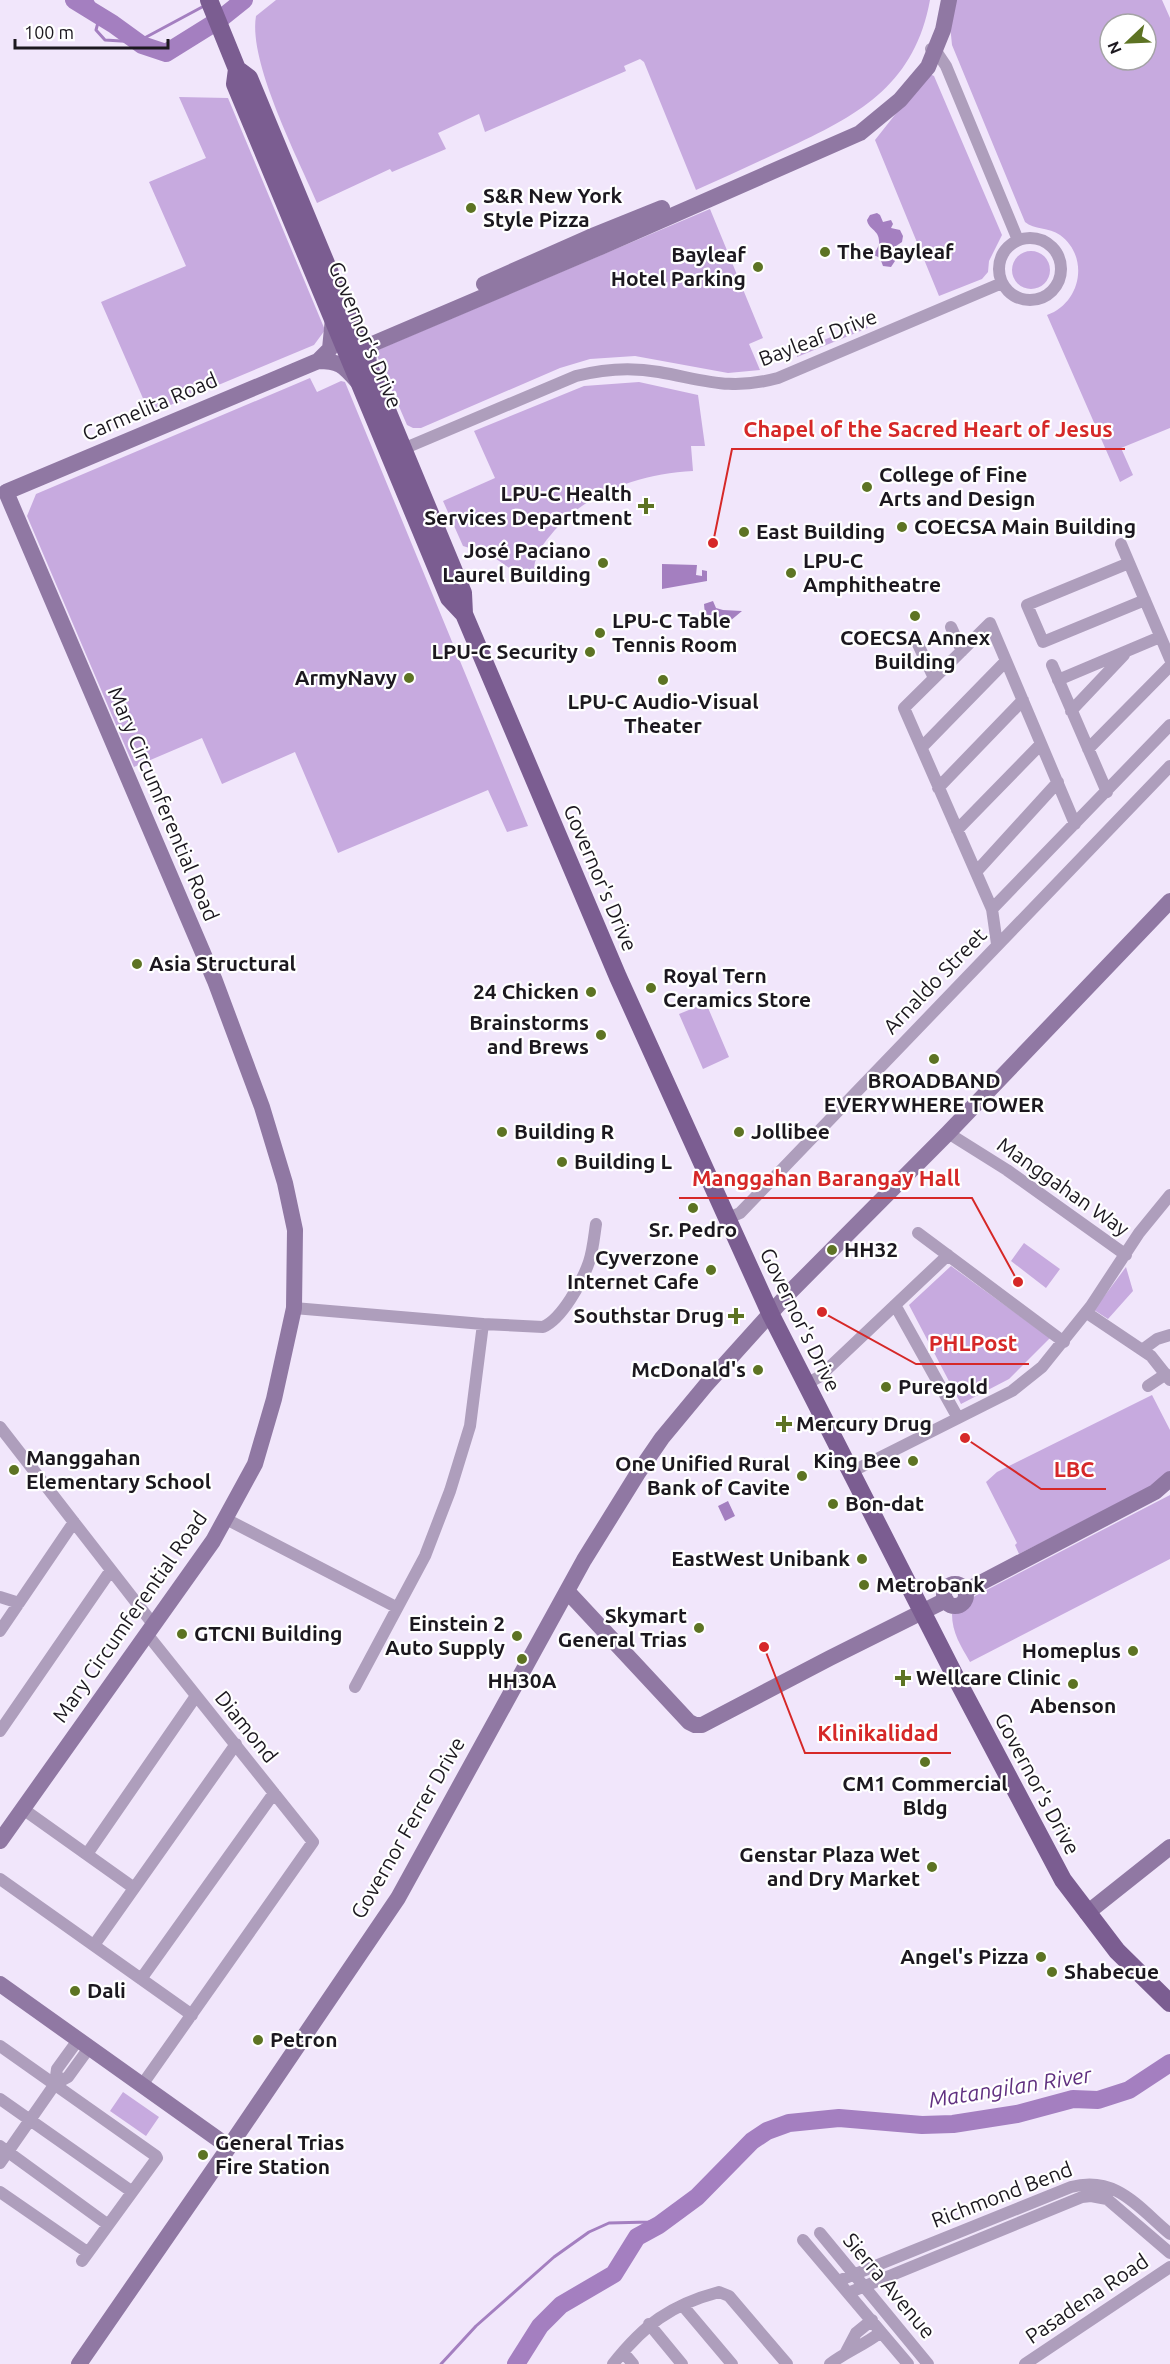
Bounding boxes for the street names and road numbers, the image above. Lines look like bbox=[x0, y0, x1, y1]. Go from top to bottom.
street label: Governor's Drive bbox=[324, 258, 408, 411]
street label: Bayleaf Drive bbox=[755, 304, 880, 371]
street label: Carmelita Road bbox=[79, 367, 221, 445]
street label: Mary Circumferential Road bbox=[104, 683, 224, 924]
street label: Governor's Drive bbox=[559, 801, 643, 954]
street label: Arnaldo Street bbox=[878, 922, 991, 1038]
street label: Manggahan Way bbox=[993, 1132, 1134, 1241]
street label: Governor's Drive bbox=[756, 1244, 846, 1395]
street label: Mary Circumferential Road bbox=[47, 1506, 211, 1727]
street label: Diamond bbox=[211, 1686, 283, 1767]
street label: Governor's Drive bbox=[990, 1709, 1085, 1858]
street label: Governor Ferrer Drive bbox=[345, 1733, 469, 1922]
street label: Richmond Bend bbox=[928, 2156, 1075, 2232]
street label: Sierra Avenue bbox=[839, 2228, 941, 2343]
street label: Pasadena Road bbox=[1020, 2248, 1152, 2348]

